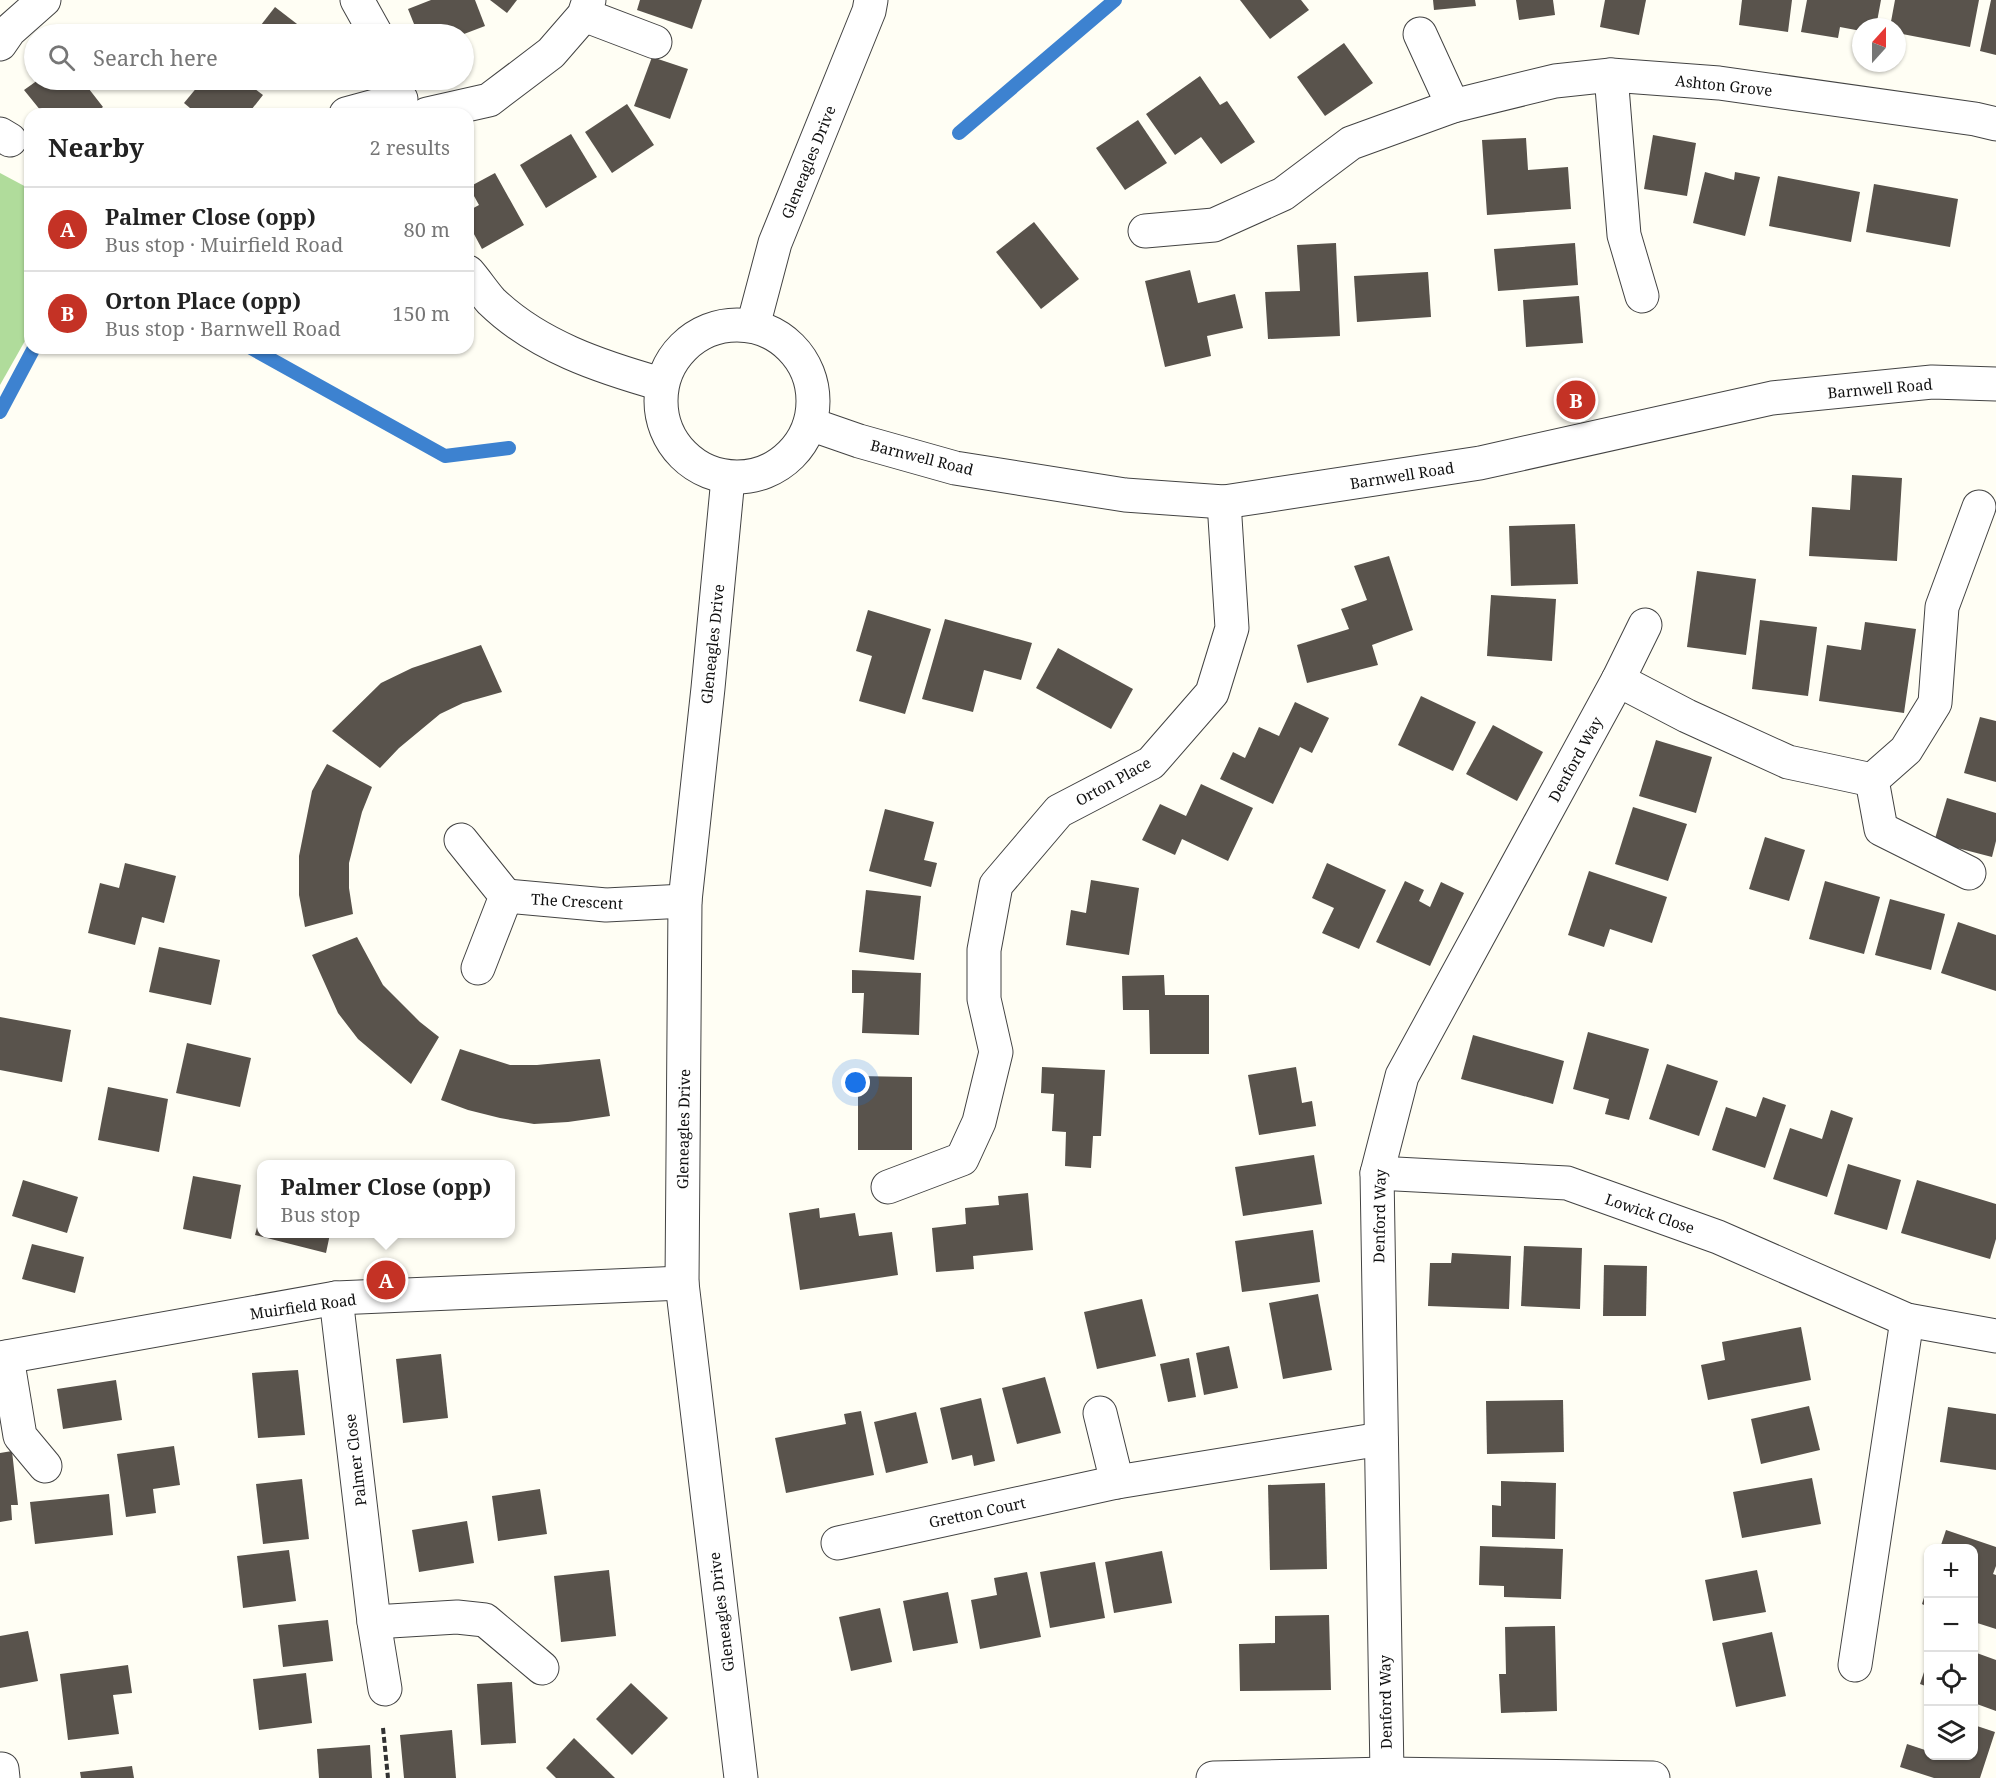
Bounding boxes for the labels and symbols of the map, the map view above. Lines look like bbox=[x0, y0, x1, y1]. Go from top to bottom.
north arrow bbox=[1852, 18, 1906, 72]
street label: Ashton Grove bbox=[1674, 70, 1774, 100]
street label: Gleneagles Drive bbox=[776, 102, 840, 222]
street label: Barnwell Road bbox=[1827, 373, 1933, 403]
pin: B bbox=[1556, 378, 1596, 422]
street label: Barnwell Road bbox=[868, 435, 976, 479]
street label: Barnwell Road bbox=[1348, 457, 1456, 493]
street label: Gleneagles Drive bbox=[696, 583, 728, 705]
street label: Denford Way bbox=[1543, 712, 1607, 805]
street label: Orton Place bbox=[1072, 752, 1154, 810]
street label: The Crescent bbox=[531, 889, 623, 913]
your location bbox=[841, 1068, 870, 1097]
street label: Gleneagles Drive bbox=[672, 1069, 694, 1189]
street label: Denford Way bbox=[1368, 1168, 1390, 1263]
street label: Lowick Close bbox=[1603, 1188, 1697, 1238]
pin: A bbox=[366, 1258, 406, 1302]
street label: Muirfield Road bbox=[248, 1289, 358, 1323]
street label: Palmer Close bbox=[339, 1413, 371, 1507]
street label: Gretton Court bbox=[927, 1492, 1027, 1532]
street label: Gleneagles Drive bbox=[704, 1551, 738, 1673]
street label: Denford Way bbox=[1374, 1654, 1396, 1749]

